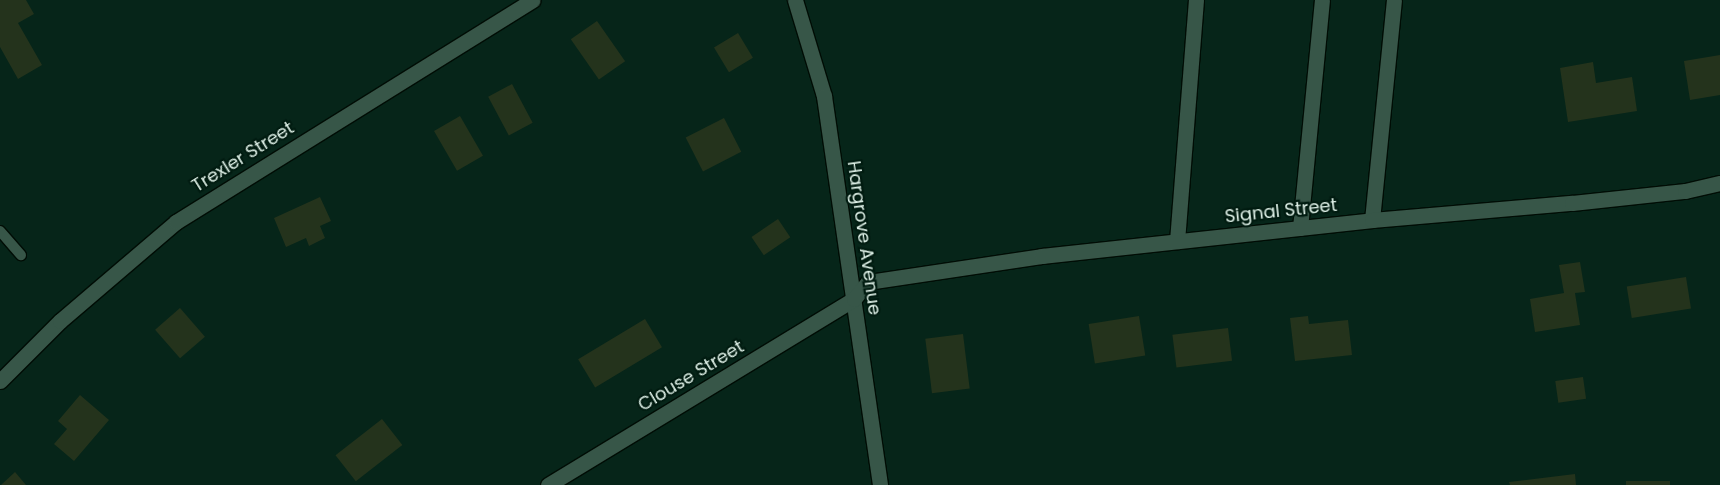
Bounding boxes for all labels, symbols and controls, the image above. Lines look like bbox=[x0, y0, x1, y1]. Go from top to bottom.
street label: Trexler Street bbox=[188, 117, 298, 197]
street label: Hargrove Avenue bbox=[842, 160, 886, 316]
street label: Signal Street bbox=[1224, 194, 1338, 228]
street label: Clouse Street bbox=[634, 336, 748, 416]

